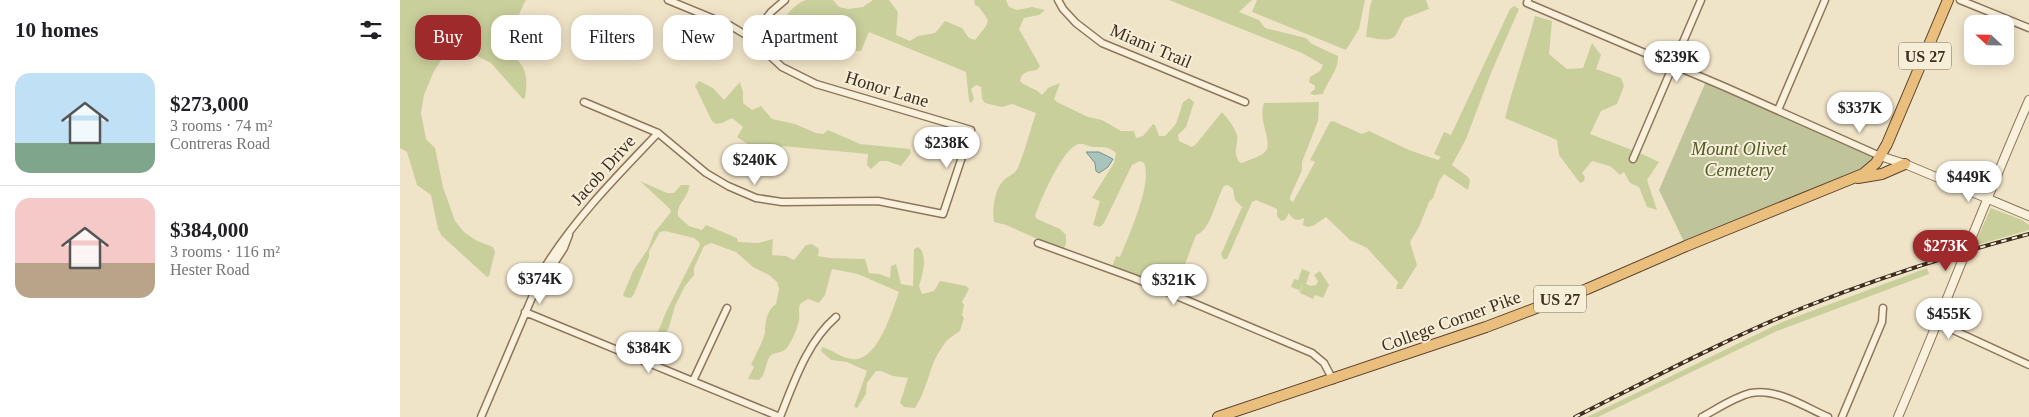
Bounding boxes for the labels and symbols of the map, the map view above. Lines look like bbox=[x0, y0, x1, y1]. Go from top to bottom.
north arrow bbox=[1964, 15, 2014, 65]
street label: Miami Trail bbox=[1107, 20, 1195, 72]
pin: $239K bbox=[1642, 41, 1712, 83]
road number: US 27 bbox=[1899, 42, 1951, 70]
street label: Honor Lane bbox=[843, 67, 931, 111]
pin: $337K bbox=[1825, 92, 1895, 134]
pin: $238K bbox=[912, 126, 982, 169]
street label: Jacob Drive bbox=[567, 131, 639, 209]
park label: Mount Olivet Cemetery bbox=[1690, 139, 1788, 180]
pin: $240K bbox=[720, 144, 790, 186]
pin: $449K bbox=[1934, 160, 2004, 203]
pin: $273K bbox=[1911, 230, 1981, 272]
pin: $374K bbox=[505, 262, 575, 305]
pin: $321K bbox=[1139, 264, 1209, 306]
street label: College Corner Pike bbox=[1379, 286, 1523, 356]
road number: US 27 bbox=[1534, 286, 1586, 312]
pin: $455K bbox=[1914, 298, 1984, 340]
pin: $384K bbox=[614, 332, 684, 374]

